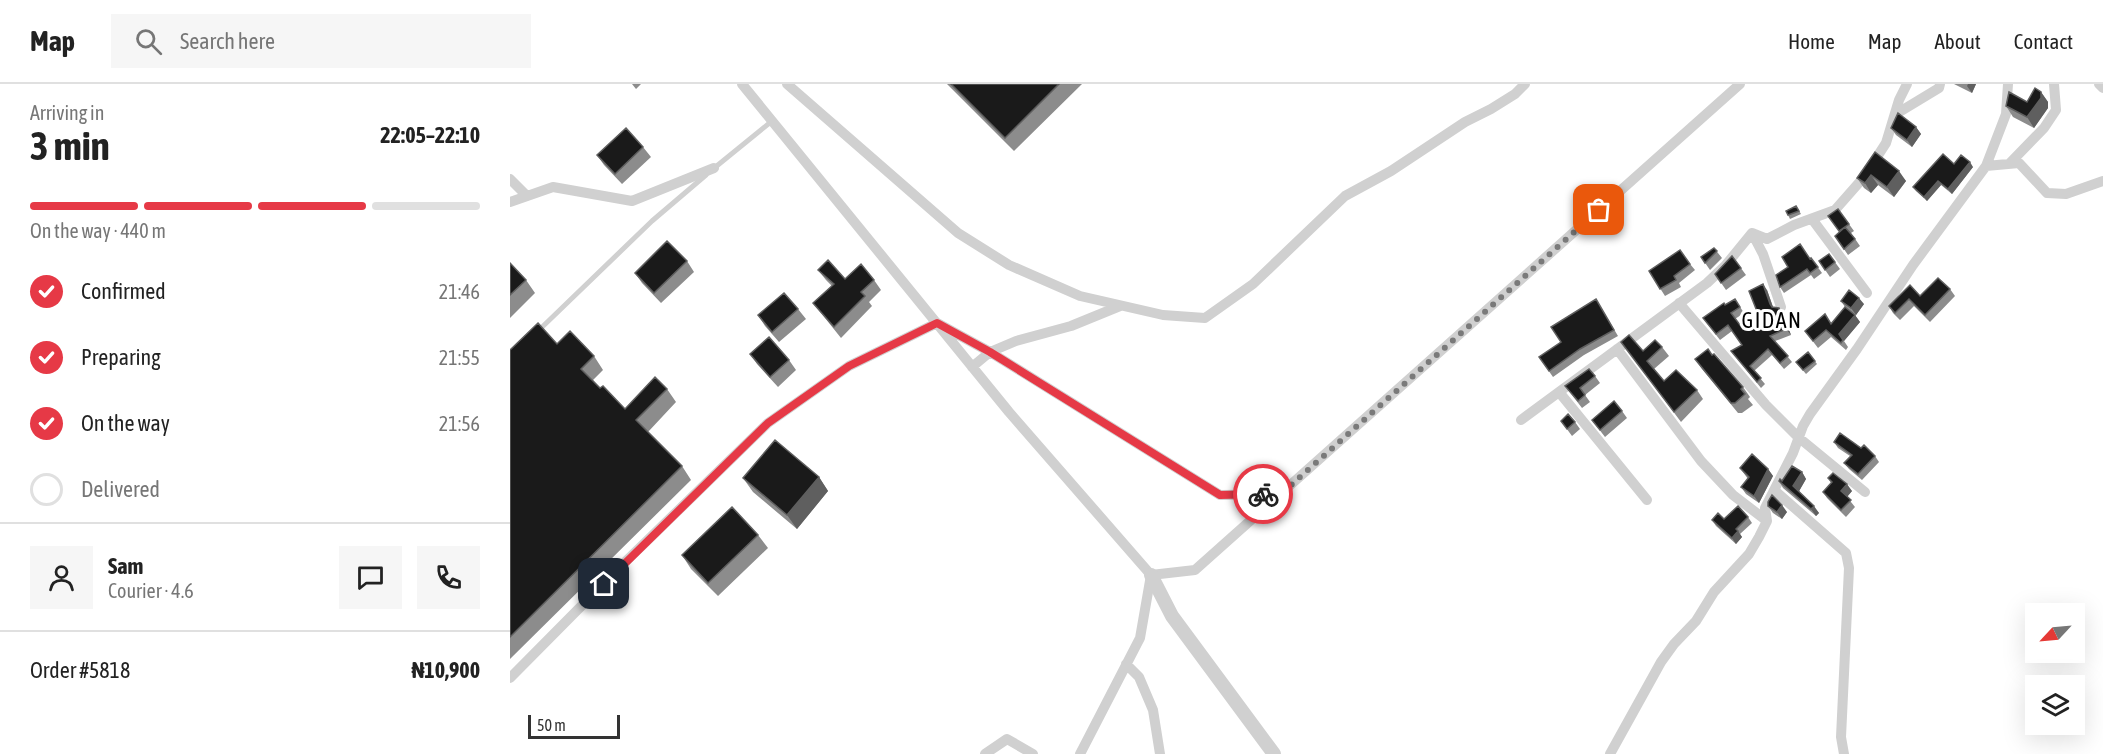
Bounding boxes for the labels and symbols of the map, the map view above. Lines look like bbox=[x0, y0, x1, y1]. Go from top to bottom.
pin bbox=[1573, 184, 1624, 235]
district label: GIDAN bbox=[1742, 307, 1802, 333]
courier bbox=[1233, 464, 1293, 524]
pin bbox=[578, 558, 629, 609]
north arrow bbox=[2025, 603, 2085, 663]
scale bar bbox=[528, 712, 620, 740]

